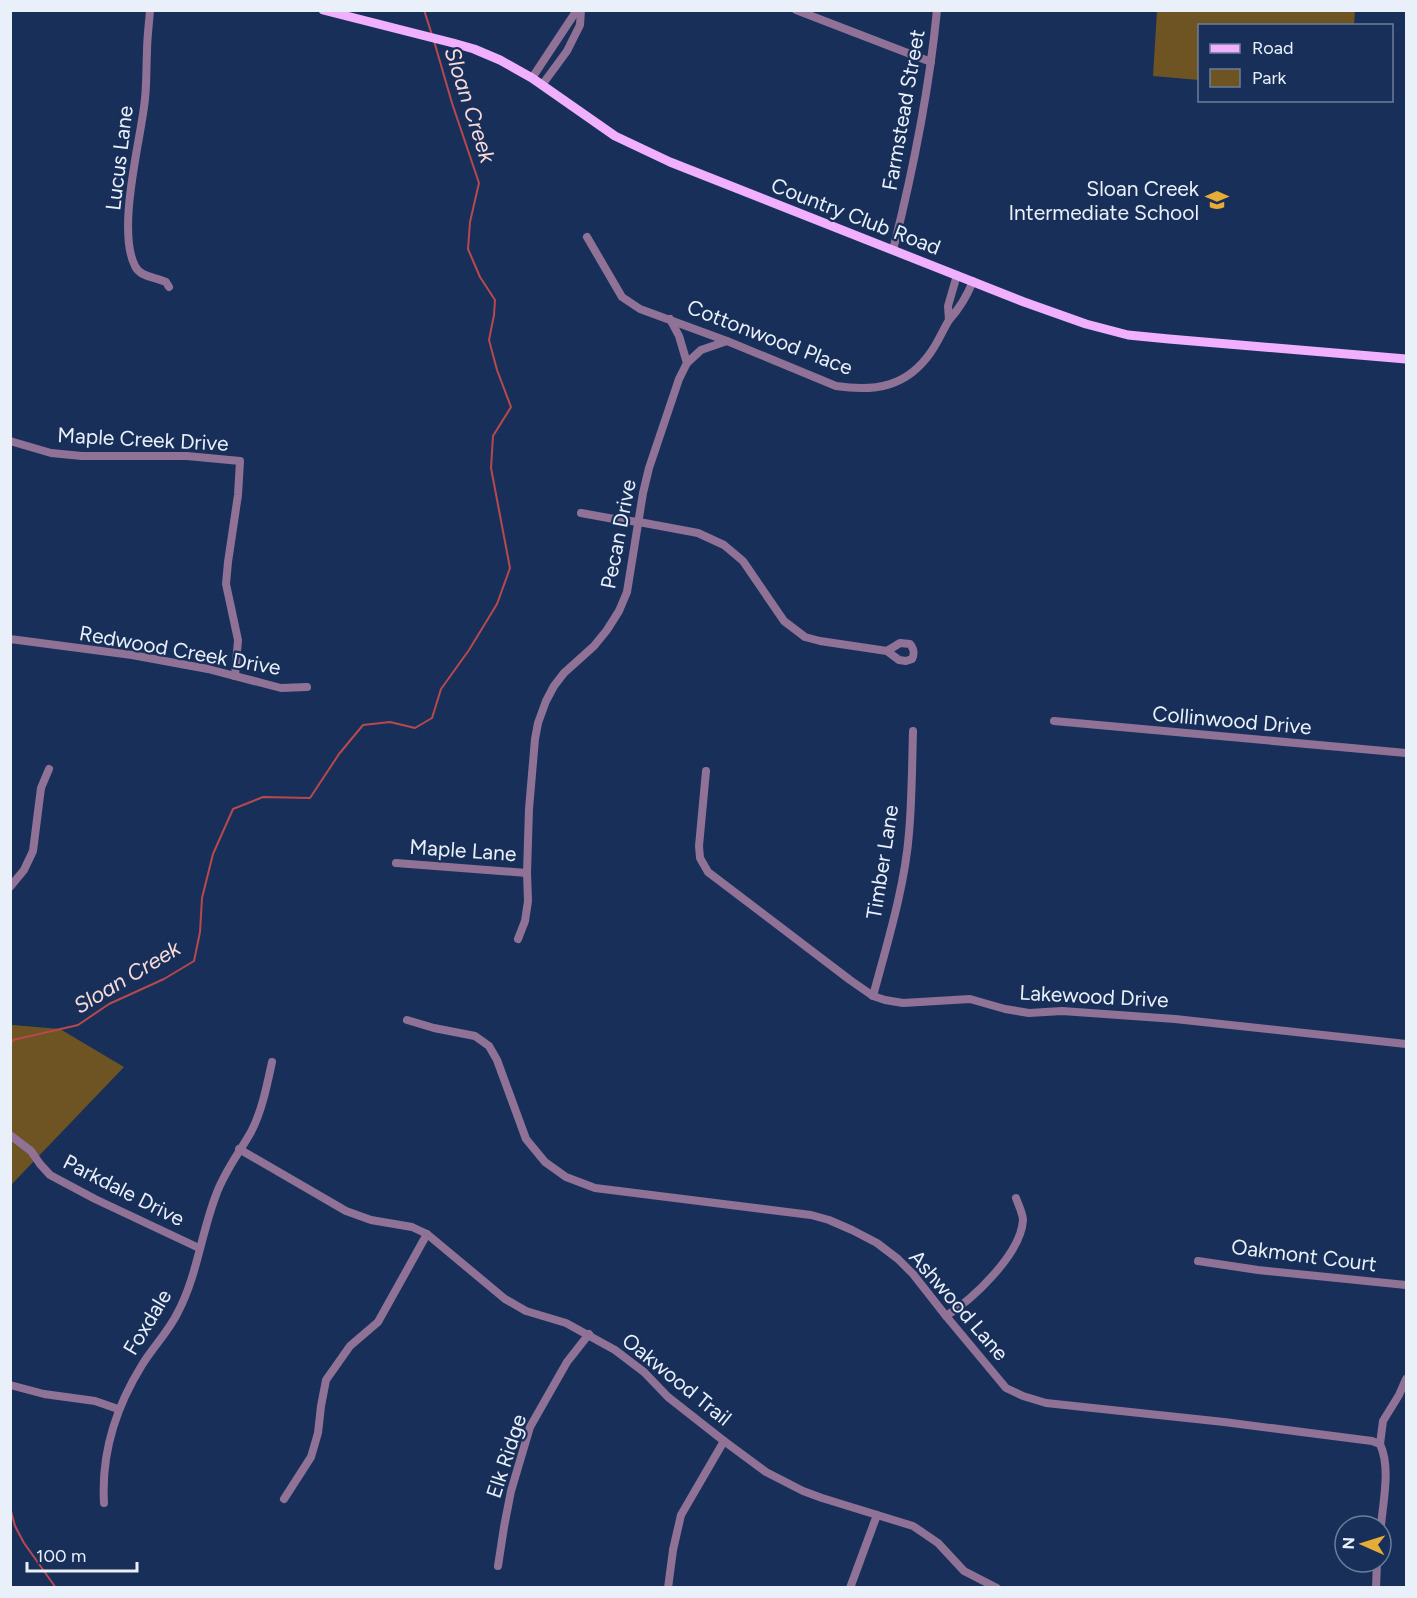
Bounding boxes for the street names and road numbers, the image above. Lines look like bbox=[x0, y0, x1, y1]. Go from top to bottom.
street label: Farmstead Street bbox=[877, 27, 929, 192]
street label: Lucus Lane bbox=[100, 104, 138, 212]
street label: Country Club Road bbox=[768, 172, 944, 260]
street label: Cottonwood Place bbox=[684, 294, 856, 380]
street label: Maple Creek Drive bbox=[57, 422, 229, 456]
street label: Pecan Drive bbox=[595, 477, 641, 591]
street label: Redwood Creek Drive bbox=[77, 620, 283, 680]
street label: Collinwood Drive bbox=[1151, 701, 1313, 739]
street label: Timber Lane bbox=[861, 803, 903, 921]
street label: Maple Lane bbox=[409, 834, 517, 866]
street label: Lakewood Drive bbox=[1019, 980, 1169, 1012]
street label: Parkdale Drive bbox=[59, 1149, 189, 1231]
street label: Oakmont Court bbox=[1230, 1234, 1378, 1276]
street label: Ashwood Lane bbox=[904, 1245, 1014, 1365]
street label: Foxdale bbox=[118, 1285, 176, 1359]
street label: Oakwood Trail bbox=[617, 1327, 737, 1431]
street label: Elk Ridge bbox=[481, 1411, 531, 1501]

